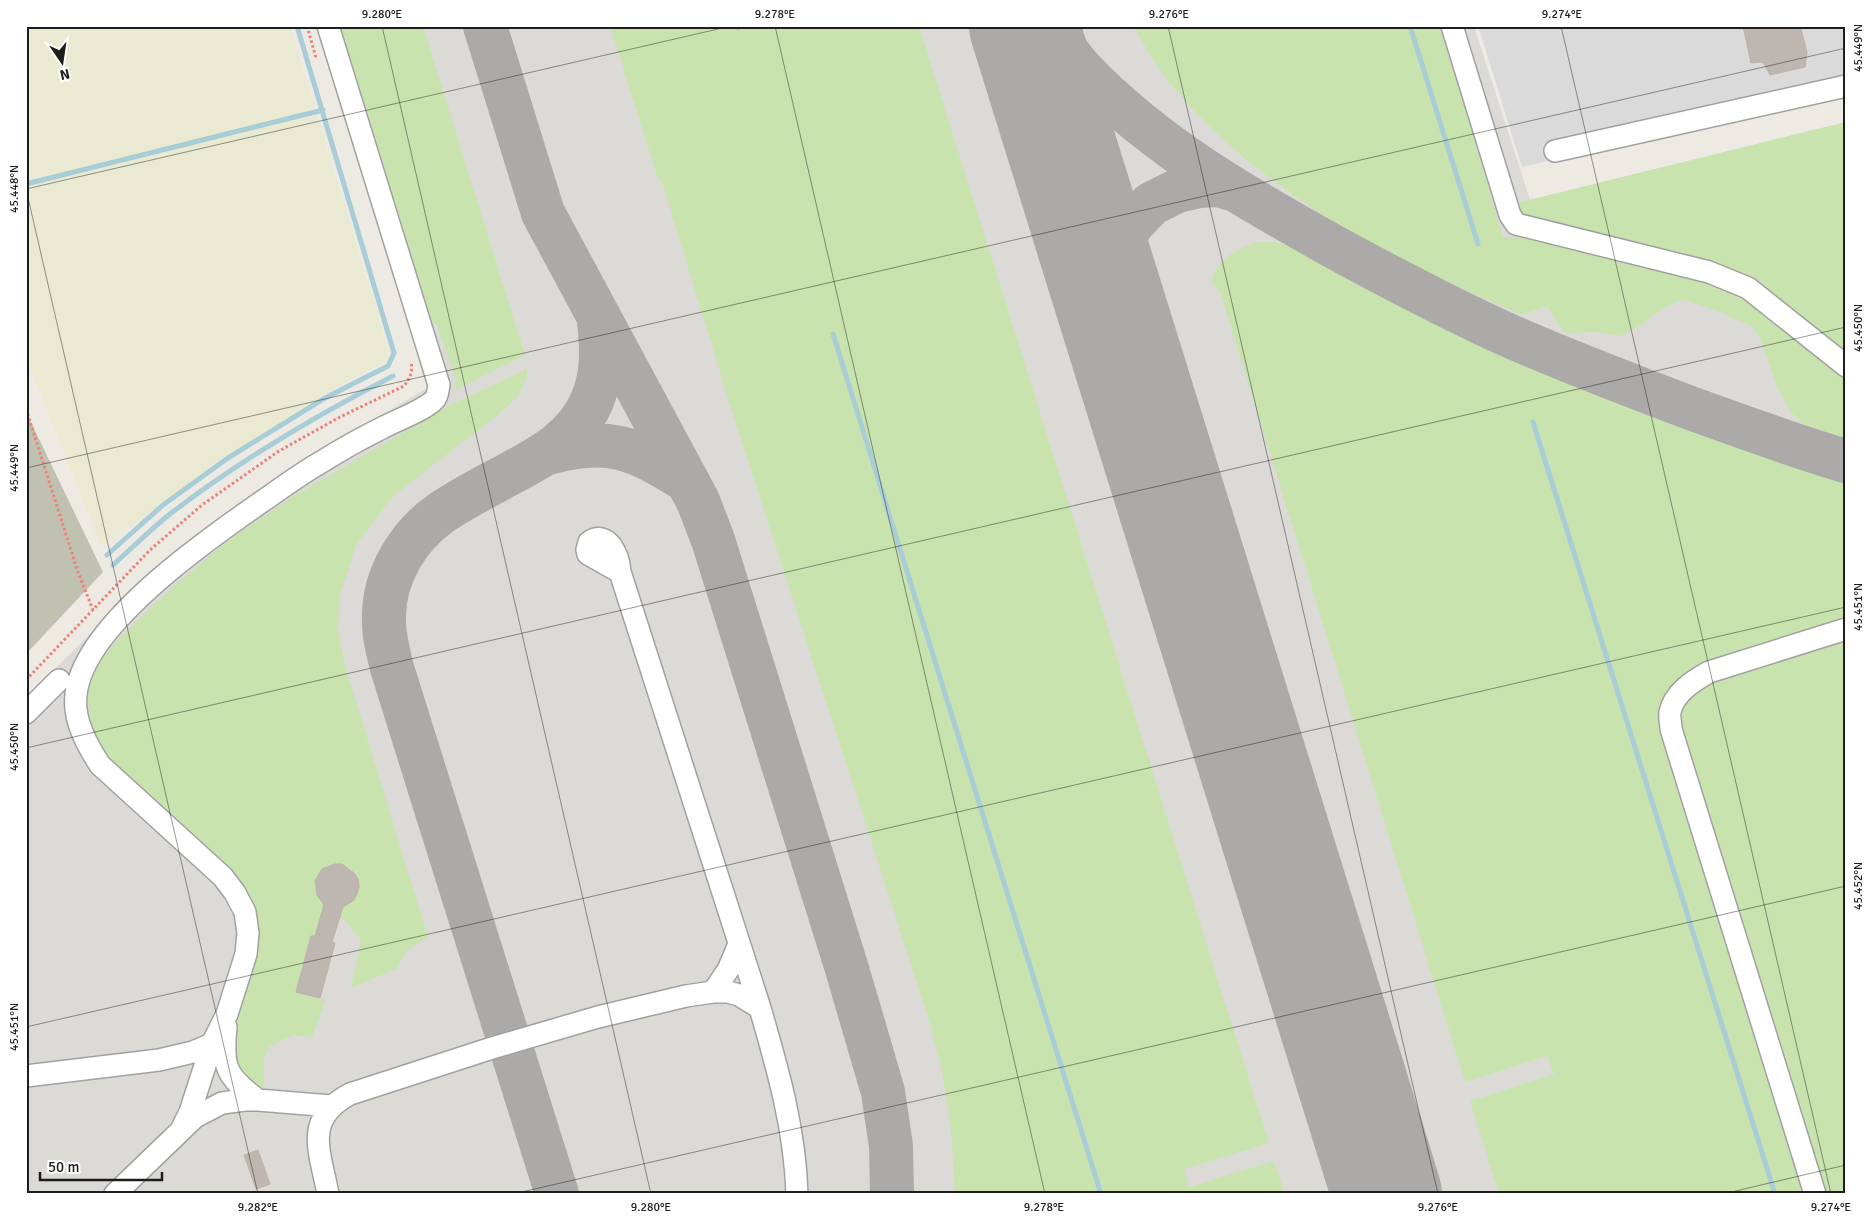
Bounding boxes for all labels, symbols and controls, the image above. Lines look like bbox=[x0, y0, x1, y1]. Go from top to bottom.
text: 9.280°E bbox=[362, 7, 402, 22]
text: 9.278°E bbox=[755, 7, 795, 22]
text: 9.276°E bbox=[1149, 7, 1189, 22]
text: 9.274°E bbox=[1542, 7, 1582, 22]
text: 45.449°N bbox=[1851, 24, 1866, 72]
north arrow bbox=[38, 38, 88, 88]
text: N bbox=[58, 65, 71, 84]
text: 45.448°N bbox=[7, 165, 22, 213]
text: 45.450°N bbox=[1851, 304, 1866, 352]
text: 45.449°N bbox=[7, 444, 22, 492]
text: 45.451°N bbox=[1851, 583, 1866, 631]
text: 45.450°N bbox=[7, 723, 22, 771]
text: 45.452°N bbox=[1851, 862, 1866, 910]
text: 45.451°N bbox=[7, 1003, 22, 1051]
scale bar bbox=[40, 1150, 162, 1182]
text: 50 m bbox=[48, 1158, 79, 1176]
text: 9.282°E bbox=[238, 1200, 278, 1215]
text: 9.280°E bbox=[631, 1200, 671, 1215]
text: 9.278°E bbox=[1024, 1200, 1064, 1215]
text: 9.276°E bbox=[1418, 1200, 1458, 1215]
text: 9.274°E bbox=[1811, 1200, 1851, 1215]

